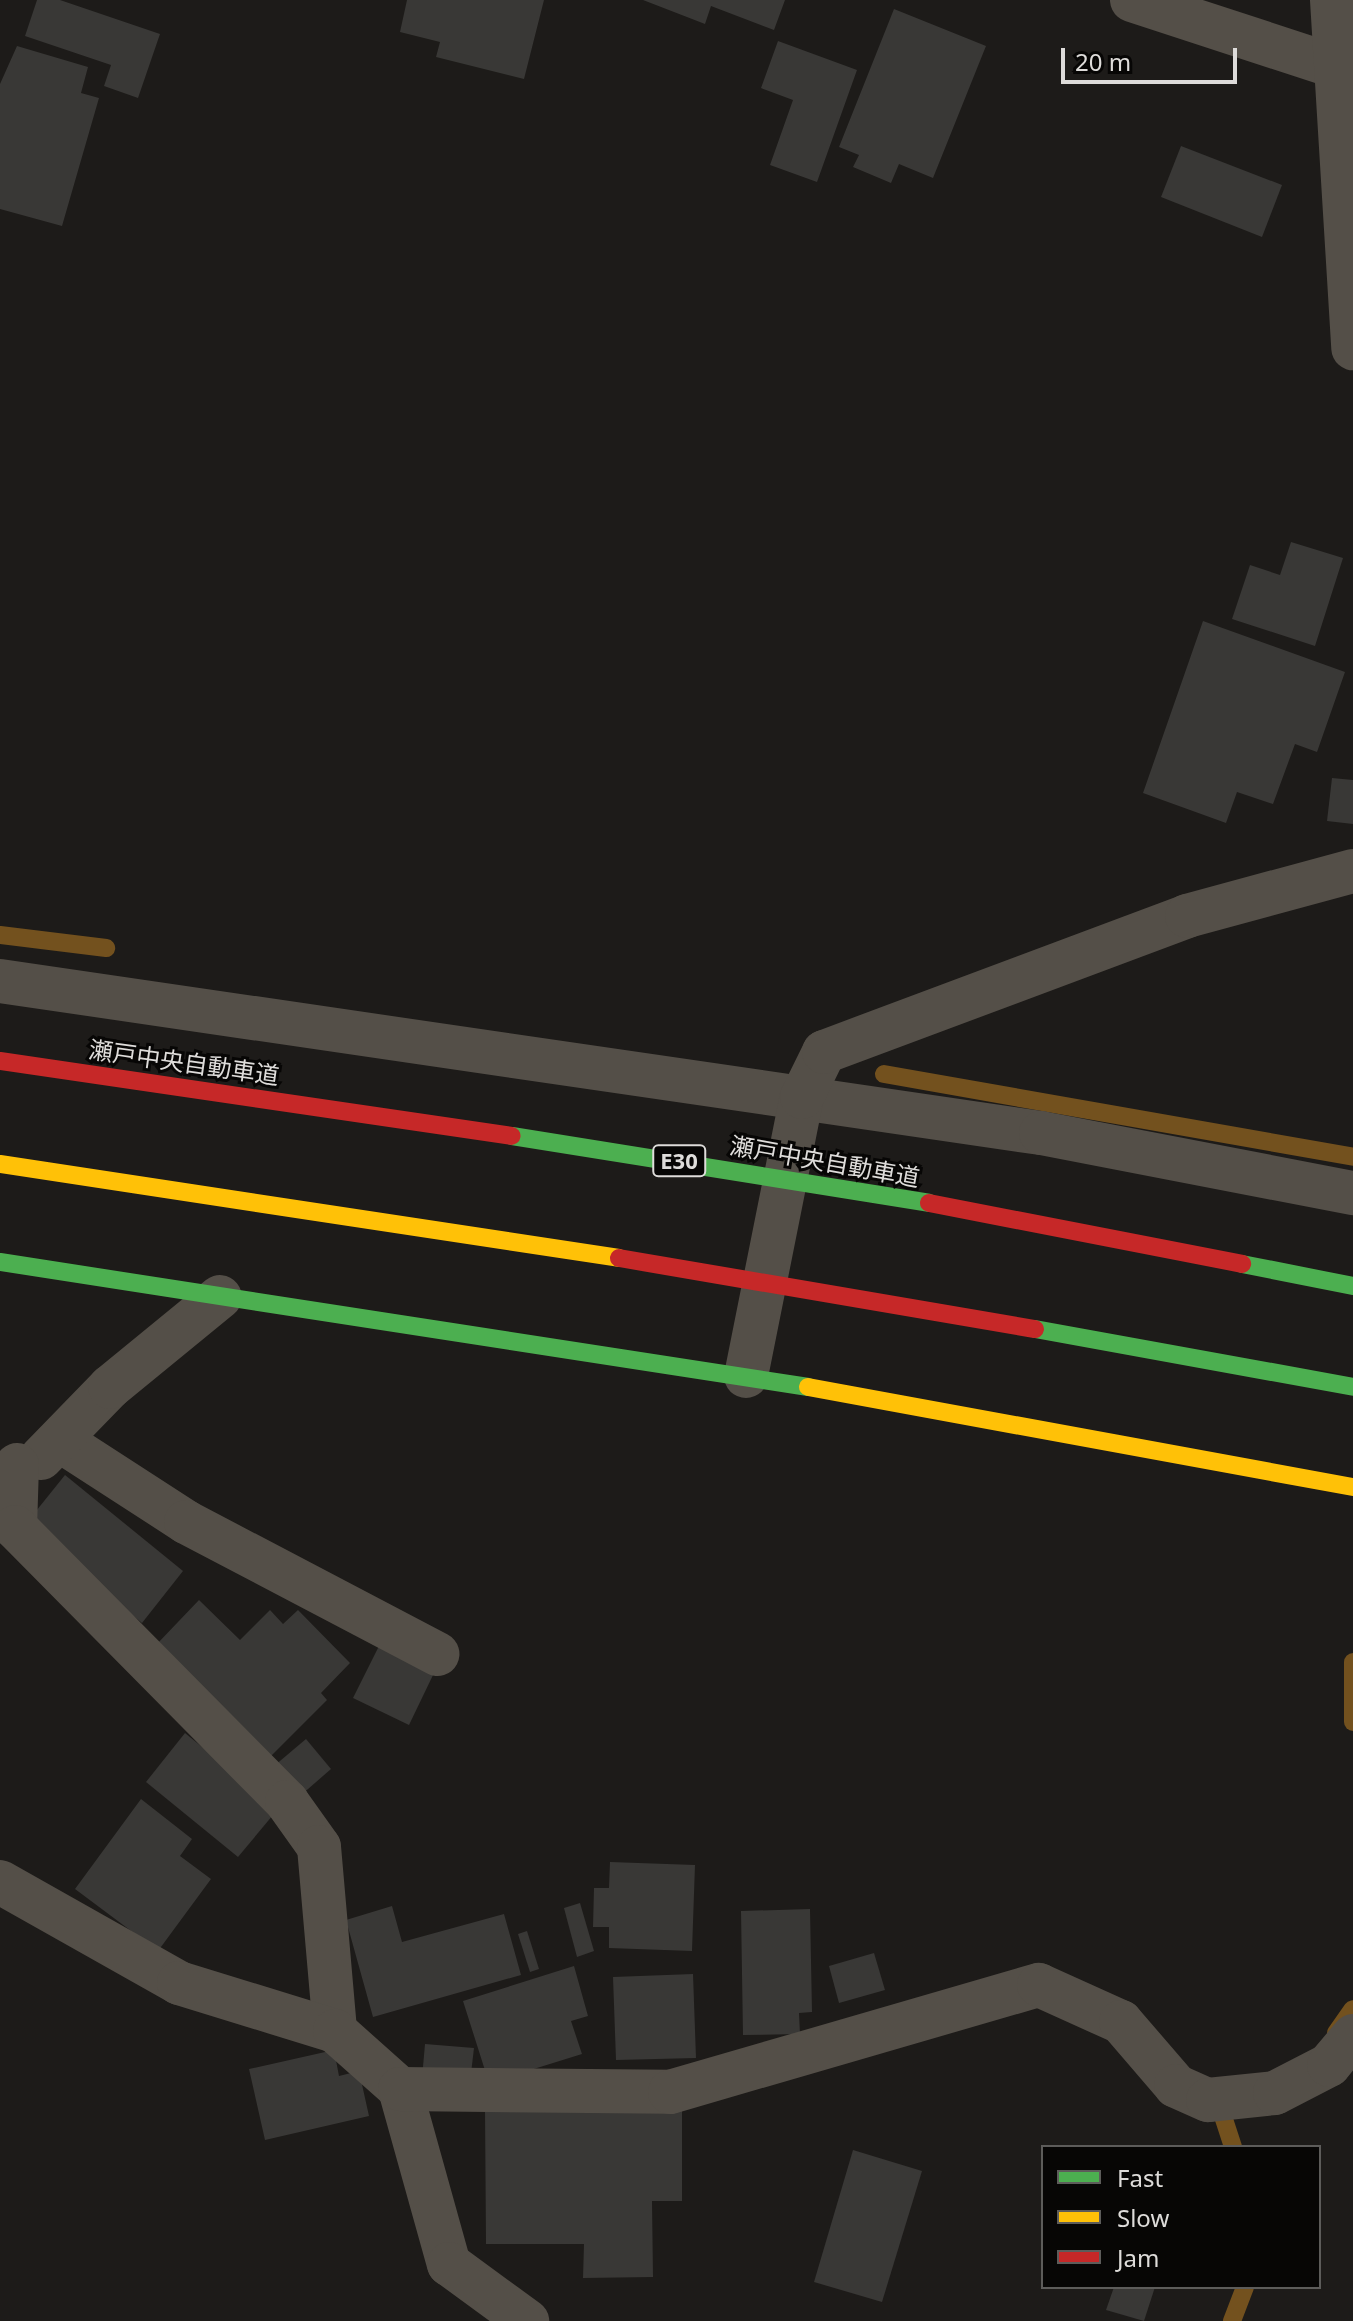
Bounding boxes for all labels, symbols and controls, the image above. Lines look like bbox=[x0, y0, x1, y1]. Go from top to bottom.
scale bar bbox=[1065, 32, 1241, 82]
text: 20 m bbox=[1075, 45, 1131, 78]
street label: 瀬戸中央自動車道 bbox=[87, 1034, 281, 1090]
street label: 瀬戸中央自動車道 bbox=[728, 1130, 922, 1192]
road number: E30 bbox=[651, 1143, 707, 1179]
legend bbox=[1041, 2145, 1321, 2289]
text: Fast bbox=[1117, 2161, 1163, 2194]
text: Slow bbox=[1117, 2201, 1169, 2234]
text: Jam bbox=[1117, 2241, 1159, 2274]

